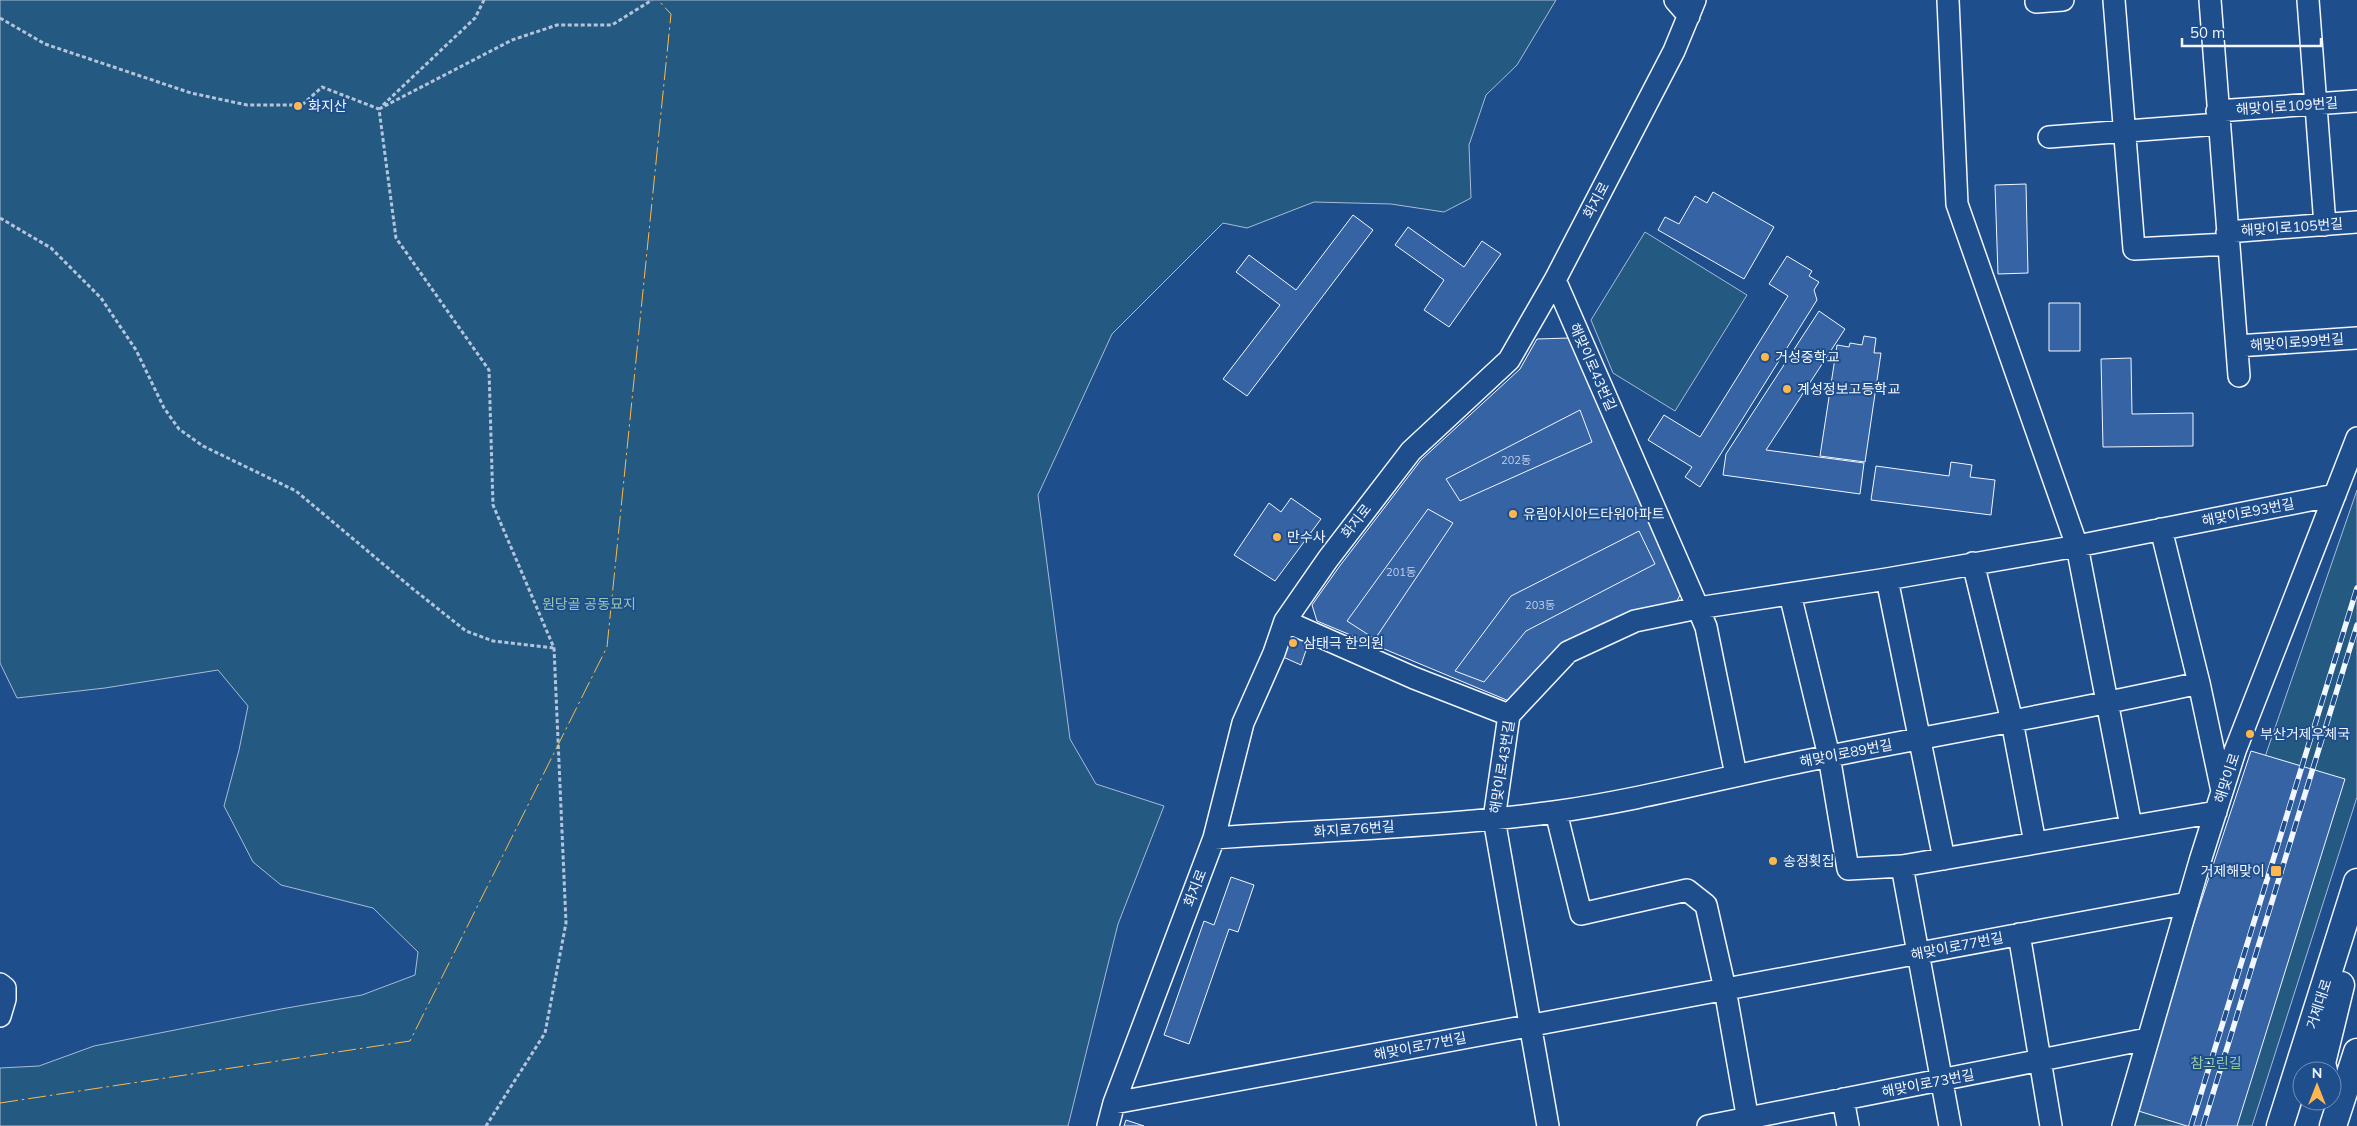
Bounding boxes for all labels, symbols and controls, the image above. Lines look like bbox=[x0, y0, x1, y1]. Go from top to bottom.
scale bar bbox=[2182, 15, 2321, 47]
text: 50 m bbox=[2190, 23, 2225, 42]
street label: 해맞이로109번길 bbox=[2235, 93, 2339, 119]
place label: 화지산 bbox=[308, 97, 347, 115]
marker: 화지산 bbox=[292, 100, 304, 112]
street label: 화지로 bbox=[1579, 179, 1613, 221]
street label: 해맞이로105번길 bbox=[2240, 214, 2344, 240]
street label: 해맞이로43번길 bbox=[1566, 320, 1620, 414]
street label: 해맞이로99번길 bbox=[2249, 330, 2345, 354]
place label: 거성중학교 bbox=[1775, 348, 1840, 366]
marker: 거성중학교 bbox=[1759, 351, 1771, 363]
place label: 계성정보고등학교 bbox=[1797, 380, 1900, 398]
marker: 계성정보고등학교 bbox=[1781, 383, 1793, 395]
house number: 202동 bbox=[1501, 453, 1531, 467]
street label: 해맞이로93번길 bbox=[2200, 494, 2296, 530]
street label: 화지로 bbox=[1337, 500, 1375, 542]
place label: 유림아시아드타워아파트 bbox=[1523, 505, 1665, 523]
marker: 유림아시아드타워아파트 bbox=[1507, 508, 1519, 520]
place label: 만수사 bbox=[1287, 528, 1326, 546]
marker: 만수사 bbox=[1271, 531, 1283, 543]
house number: 201동 bbox=[1386, 565, 1416, 579]
park label: 원당골 공동묘지 bbox=[542, 595, 636, 613]
house number: 203동 bbox=[1525, 598, 1555, 612]
place label: 삼태극 한의원 bbox=[1303, 634, 1384, 652]
marker: 삼태극 한의원 bbox=[1287, 637, 1299, 649]
street label: 해맞이로43번길 bbox=[1486, 719, 1518, 815]
place label: 부산거제우체국 bbox=[2260, 725, 2350, 743]
marker: 부산거제우체국 bbox=[2244, 728, 2256, 740]
street label: 해맞이로89번길 bbox=[1798, 735, 1894, 771]
street label: 해맞이로 bbox=[2210, 751, 2244, 805]
street label: 화지로76번길 bbox=[1313, 817, 1395, 841]
place label: 송정횟집 bbox=[1783, 852, 1835, 870]
marker: 송정횟집 bbox=[1767, 855, 1779, 867]
place label: 거제해맞이 bbox=[2201, 862, 2265, 880]
marker: 거제해맞이 bbox=[2269, 864, 2283, 878]
street label: 화지로 bbox=[1180, 867, 1210, 909]
street label: 해맞이로77번길 bbox=[1909, 928, 2005, 964]
street label: 거제대로 bbox=[2302, 977, 2336, 1031]
street label: 해맞이로77번길 bbox=[1372, 1028, 1468, 1064]
park label: 참그린길 bbox=[2190, 1054, 2242, 1072]
north arrow bbox=[2292, 1061, 2342, 1111]
text: N bbox=[2312, 1064, 2322, 1082]
street label: 해맞이로73번길 bbox=[1880, 1065, 1976, 1101]

